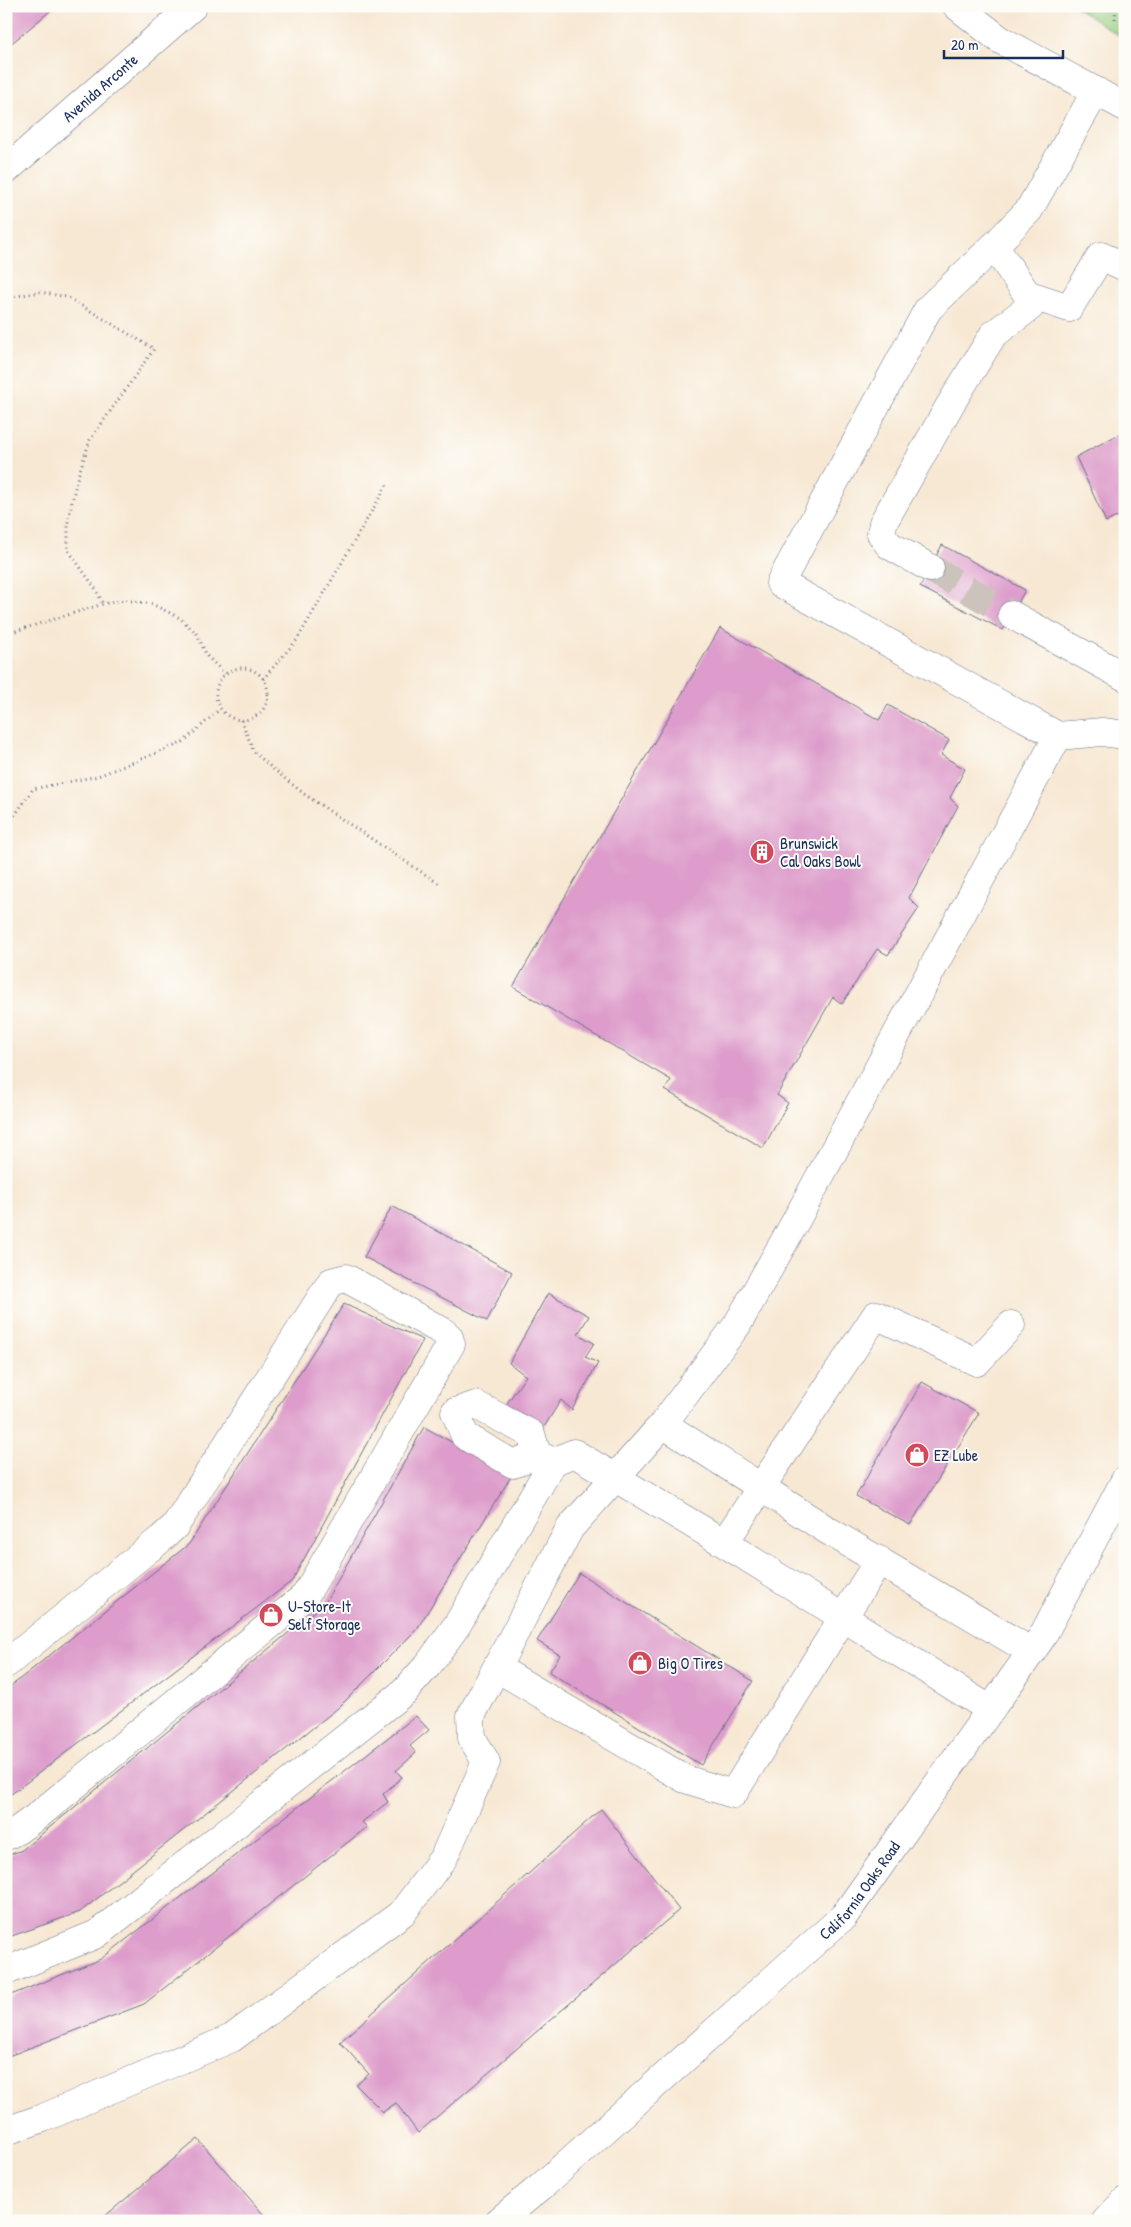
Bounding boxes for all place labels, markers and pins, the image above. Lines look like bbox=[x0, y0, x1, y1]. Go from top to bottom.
place label: Brunswick Cal Oaks Bowl bbox=[780, 832, 862, 872]
building icon: Brunswick Cal Oaks Bowl bbox=[749, 839, 775, 865]
shop icon: EZ Lube bbox=[904, 1442, 930, 1468]
place label: EZ Lube bbox=[934, 1444, 979, 1466]
place label: U-Store-It Self Storage bbox=[288, 1595, 361, 1635]
shop icon: U-Store-It Self Storage bbox=[258, 1602, 284, 1628]
shop icon: Big O Tires bbox=[627, 1650, 653, 1676]
place label: Big O Tires bbox=[658, 1652, 723, 1674]

